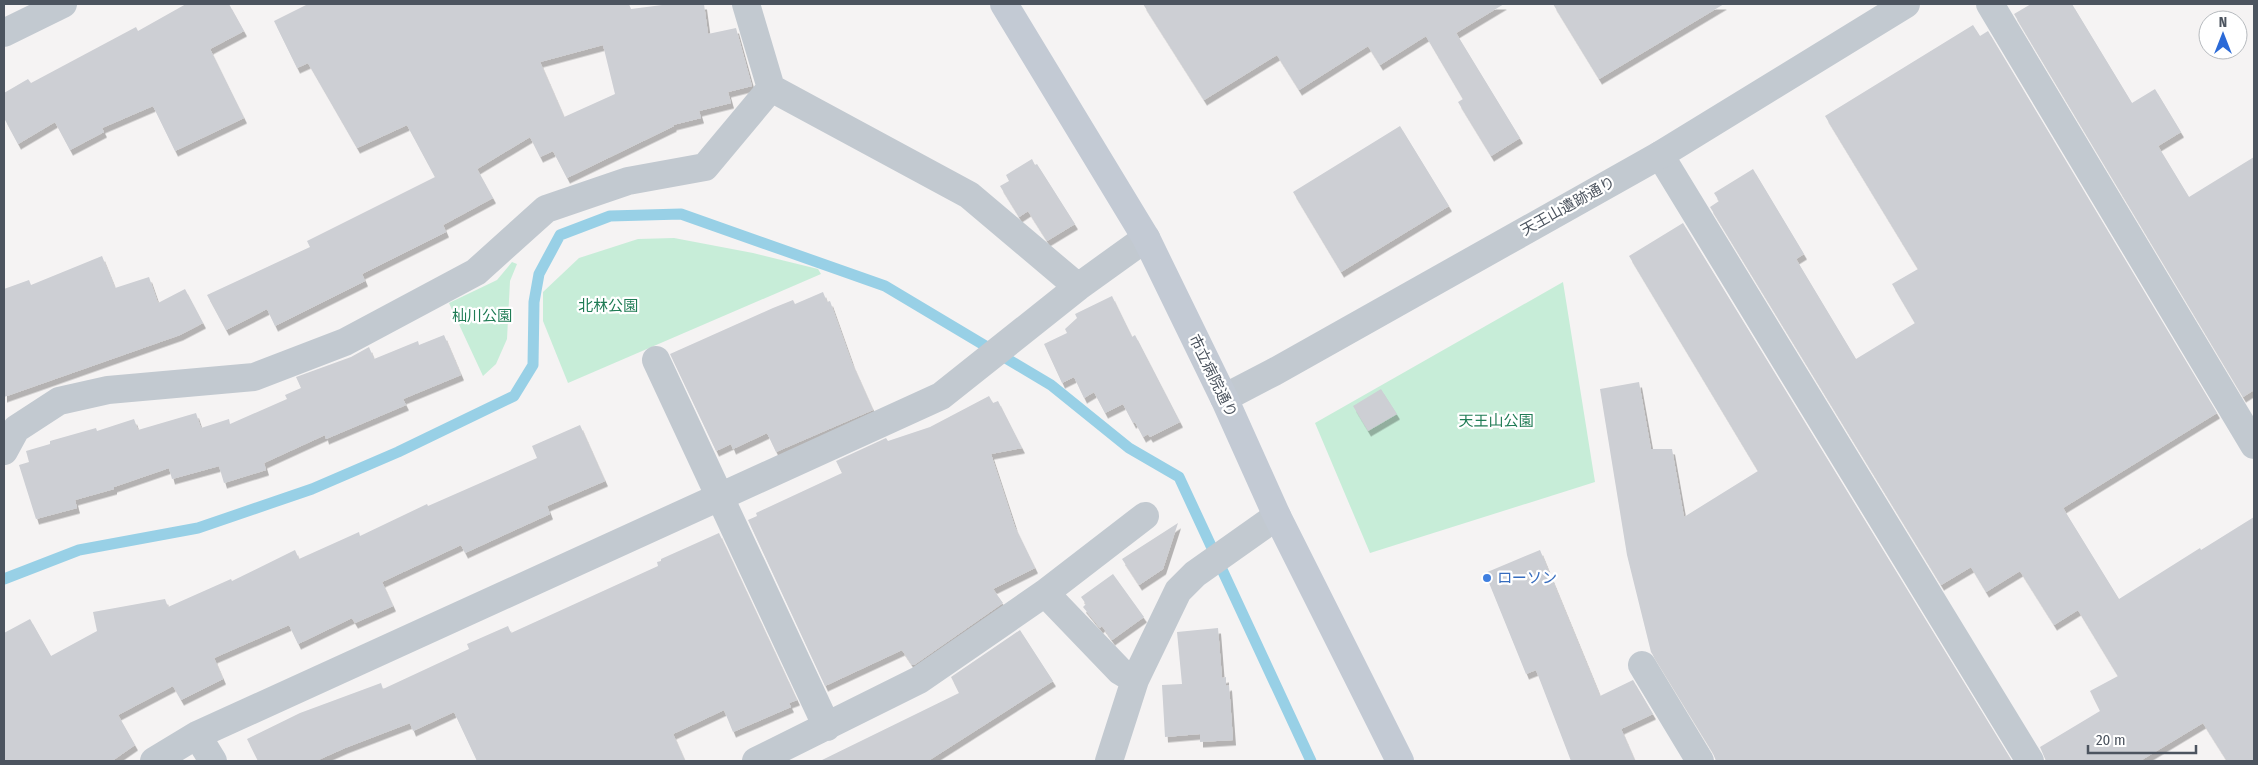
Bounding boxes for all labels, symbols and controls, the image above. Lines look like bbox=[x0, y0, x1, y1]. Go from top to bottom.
north arrow bbox=[2198, 10, 2248, 60]
text: N bbox=[2219, 14, 2227, 31]
street label: 天王山遺跡通り bbox=[1518, 173, 1618, 239]
park label: 北林公園 bbox=[578, 297, 638, 315]
park label: 杣川公園 bbox=[452, 307, 512, 325]
street label: 市立病院通り bbox=[1185, 332, 1241, 420]
park label: 天王山公園 bbox=[1458, 412, 1534, 430]
place label: ローソン bbox=[1497, 569, 1557, 587]
marker: ローソン bbox=[1481, 572, 1493, 584]
scale bar bbox=[2088, 722, 2196, 754]
text: 20 m bbox=[2096, 731, 2126, 749]

